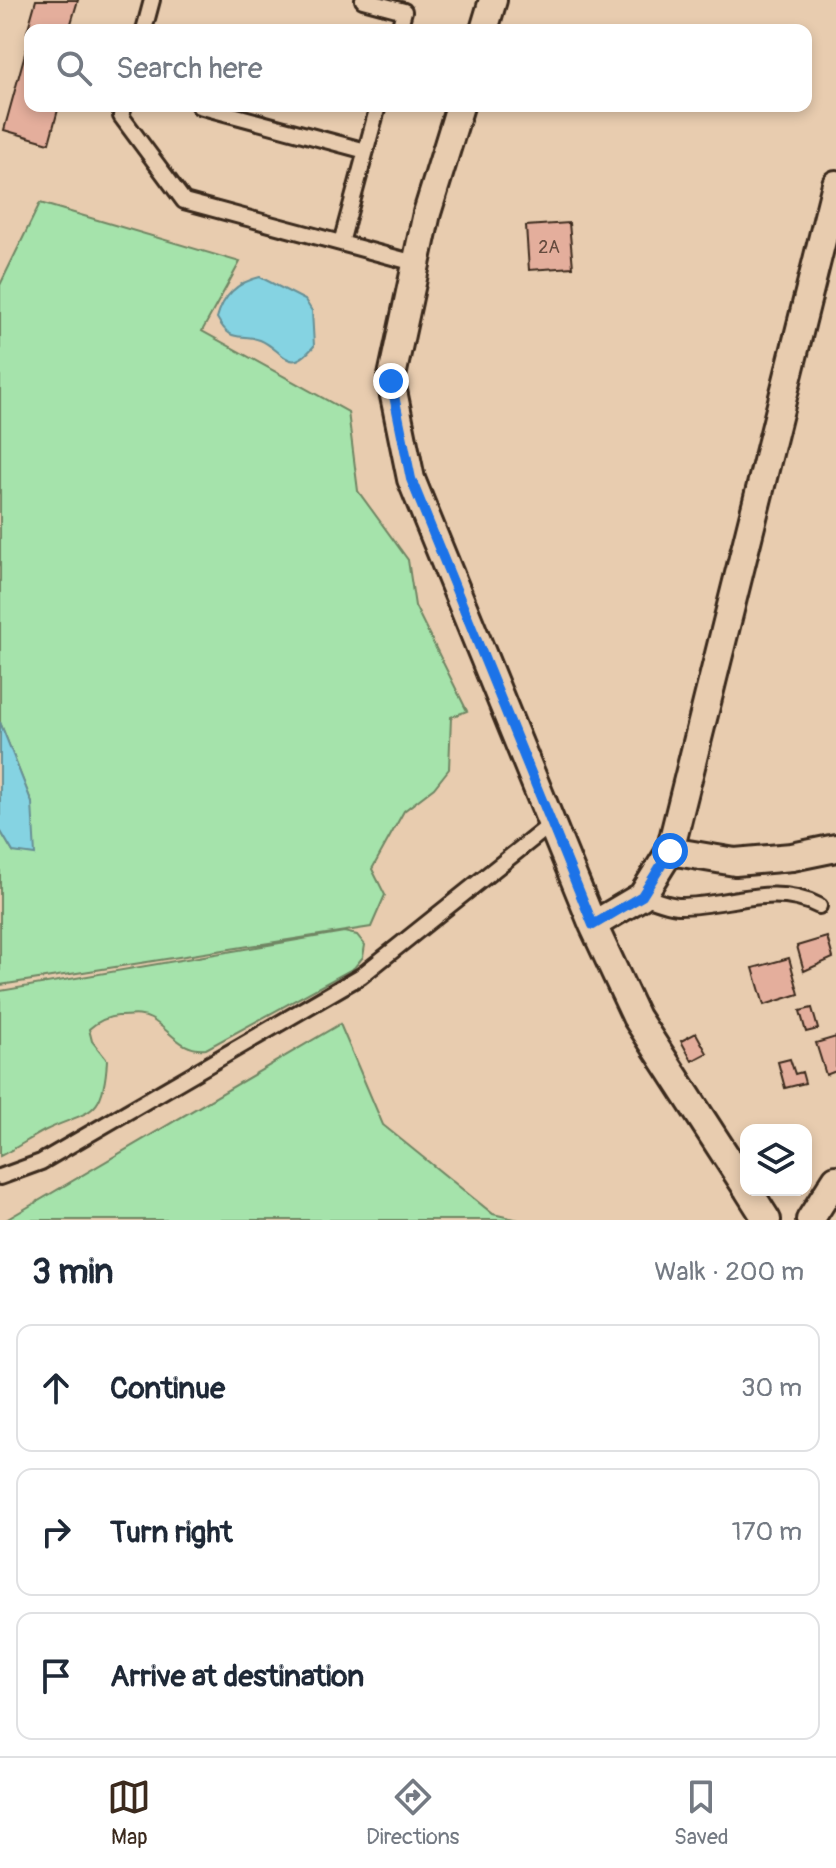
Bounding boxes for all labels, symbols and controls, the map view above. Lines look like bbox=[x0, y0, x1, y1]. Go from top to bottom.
search box bbox=[24, 24, 812, 112]
icon: search bbox=[52, 46, 96, 90]
text: Search here bbox=[116, 50, 263, 87]
house number: 2А bbox=[538, 236, 560, 259]
route end bbox=[373, 363, 409, 399]
route start bbox=[652, 833, 688, 869]
map controls bbox=[740, 1124, 812, 1196]
button: layers bbox=[740, 1124, 812, 1196]
text: 3 min bbox=[32, 1251, 114, 1294]
text: Walk · 200 m bbox=[654, 1256, 804, 1288]
icon: ahead bbox=[34, 1366, 78, 1410]
text: Continue bbox=[110, 1370, 225, 1407]
text: 30 m bbox=[741, 1372, 802, 1404]
icon: right bbox=[34, 1510, 78, 1554]
text: Turn right bbox=[110, 1514, 233, 1551]
text: 170 m bbox=[732, 1516, 802, 1548]
icon: arrive bbox=[34, 1654, 78, 1698]
text: Arrive at destination bbox=[110, 1658, 364, 1695]
tab: Map bbox=[107, 1775, 151, 1851]
tab: Directions bbox=[366, 1775, 459, 1851]
tab: Saved bbox=[674, 1775, 729, 1851]

